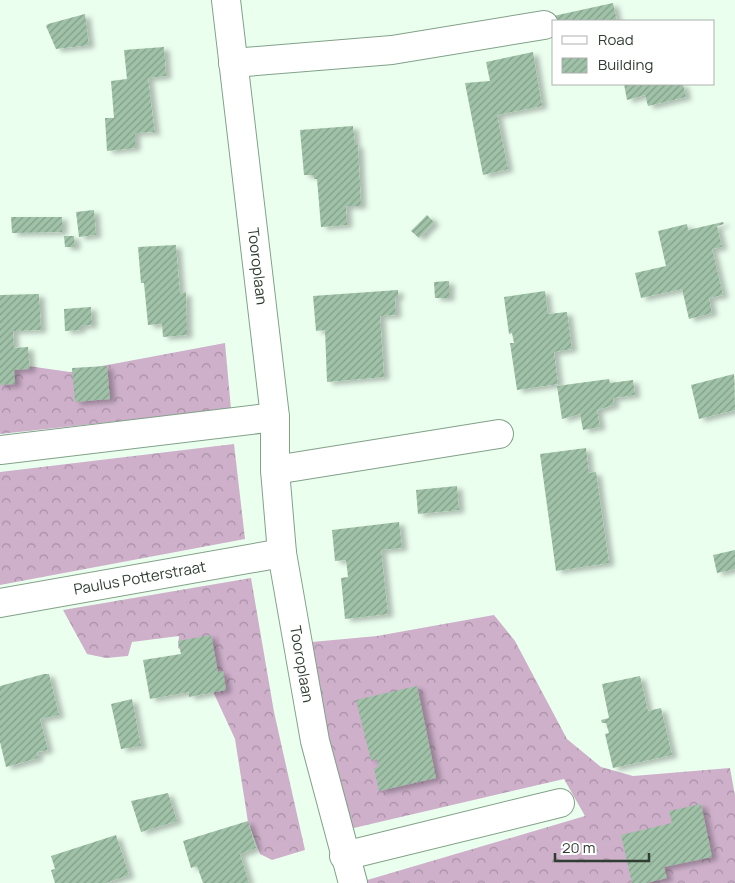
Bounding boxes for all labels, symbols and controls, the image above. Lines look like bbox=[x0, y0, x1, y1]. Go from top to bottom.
legend bbox=[552, 20, 715, 85]
text: Road bbox=[598, 29, 634, 50]
text: Building bbox=[598, 54, 653, 75]
street label: Tooroplaan bbox=[243, 226, 273, 306]
street label: Paulus Potterstraat bbox=[72, 556, 207, 600]
street label: Tooroplaan bbox=[285, 624, 319, 704]
scale bar bbox=[555, 830, 649, 862]
text: 20 m bbox=[562, 837, 595, 858]

